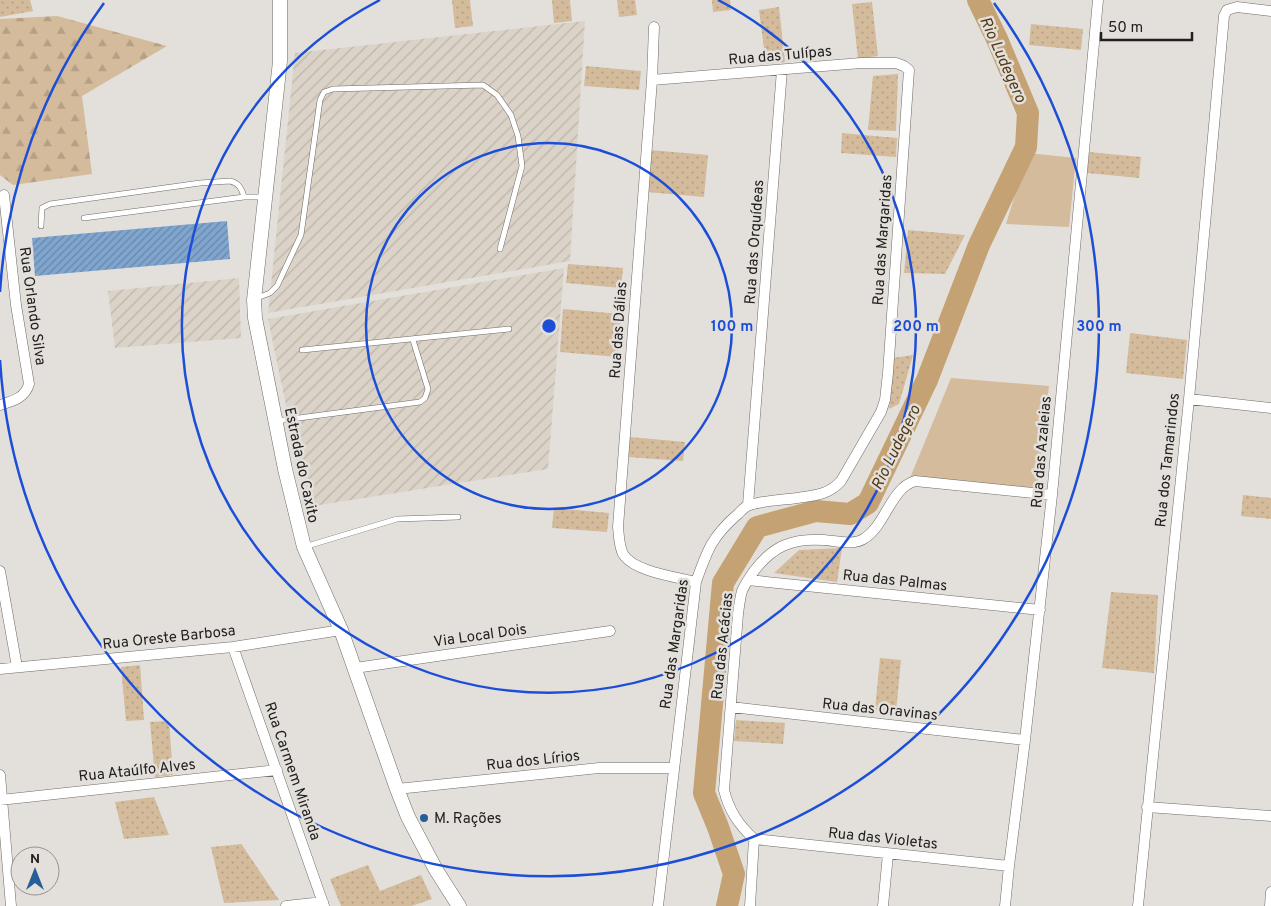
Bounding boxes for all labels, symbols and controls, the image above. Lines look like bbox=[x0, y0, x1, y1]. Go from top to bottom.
scale bar bbox=[1101, 10, 1192, 42]
water label: Rio Ludegero bbox=[974, 14, 1030, 106]
text: 50 m bbox=[1108, 19, 1143, 38]
street label: Rua das Tulípas bbox=[728, 43, 833, 70]
street label: Rua das Margaridas bbox=[869, 174, 898, 306]
street label: Rua das Orquídeas bbox=[742, 179, 769, 305]
street label: Rua Orlando Silva bbox=[14, 246, 49, 367]
street label: Rua das Dálias bbox=[607, 281, 632, 379]
centre of rings bbox=[540, 317, 558, 335]
text: 100 m bbox=[711, 318, 753, 337]
text: 200 m bbox=[893, 318, 939, 337]
text: 300 m bbox=[1076, 318, 1122, 337]
street label: Rua dos Tamarindos bbox=[1152, 392, 1185, 528]
street label: Rua das Azaleias bbox=[1028, 395, 1057, 509]
water label: Rio Ludegero bbox=[868, 402, 926, 494]
street label: Estrada do Caxito bbox=[279, 406, 322, 525]
street label: Rua das Palmas bbox=[841, 567, 948, 596]
street label: Rua das Margaridas bbox=[657, 578, 694, 711]
street label: Rua das Acácias bbox=[708, 592, 739, 701]
street label: Via Local Dois bbox=[432, 621, 528, 652]
street label: Rua Oreste Barbosa bbox=[102, 622, 237, 655]
street label: Rua das Oravinas bbox=[821, 695, 938, 726]
street label: Rua Carmem Miranda bbox=[259, 700, 324, 843]
street label: Rua dos Lírios bbox=[485, 747, 581, 776]
street label: Rua Ataúlfo Alves bbox=[78, 756, 197, 787]
place label: M. Rações bbox=[434, 810, 502, 829]
marker: M. Rações bbox=[418, 812, 430, 824]
street label: Rua das Violetas bbox=[827, 824, 939, 855]
north arrow bbox=[10, 846, 60, 896]
text: N bbox=[30, 851, 40, 868]

